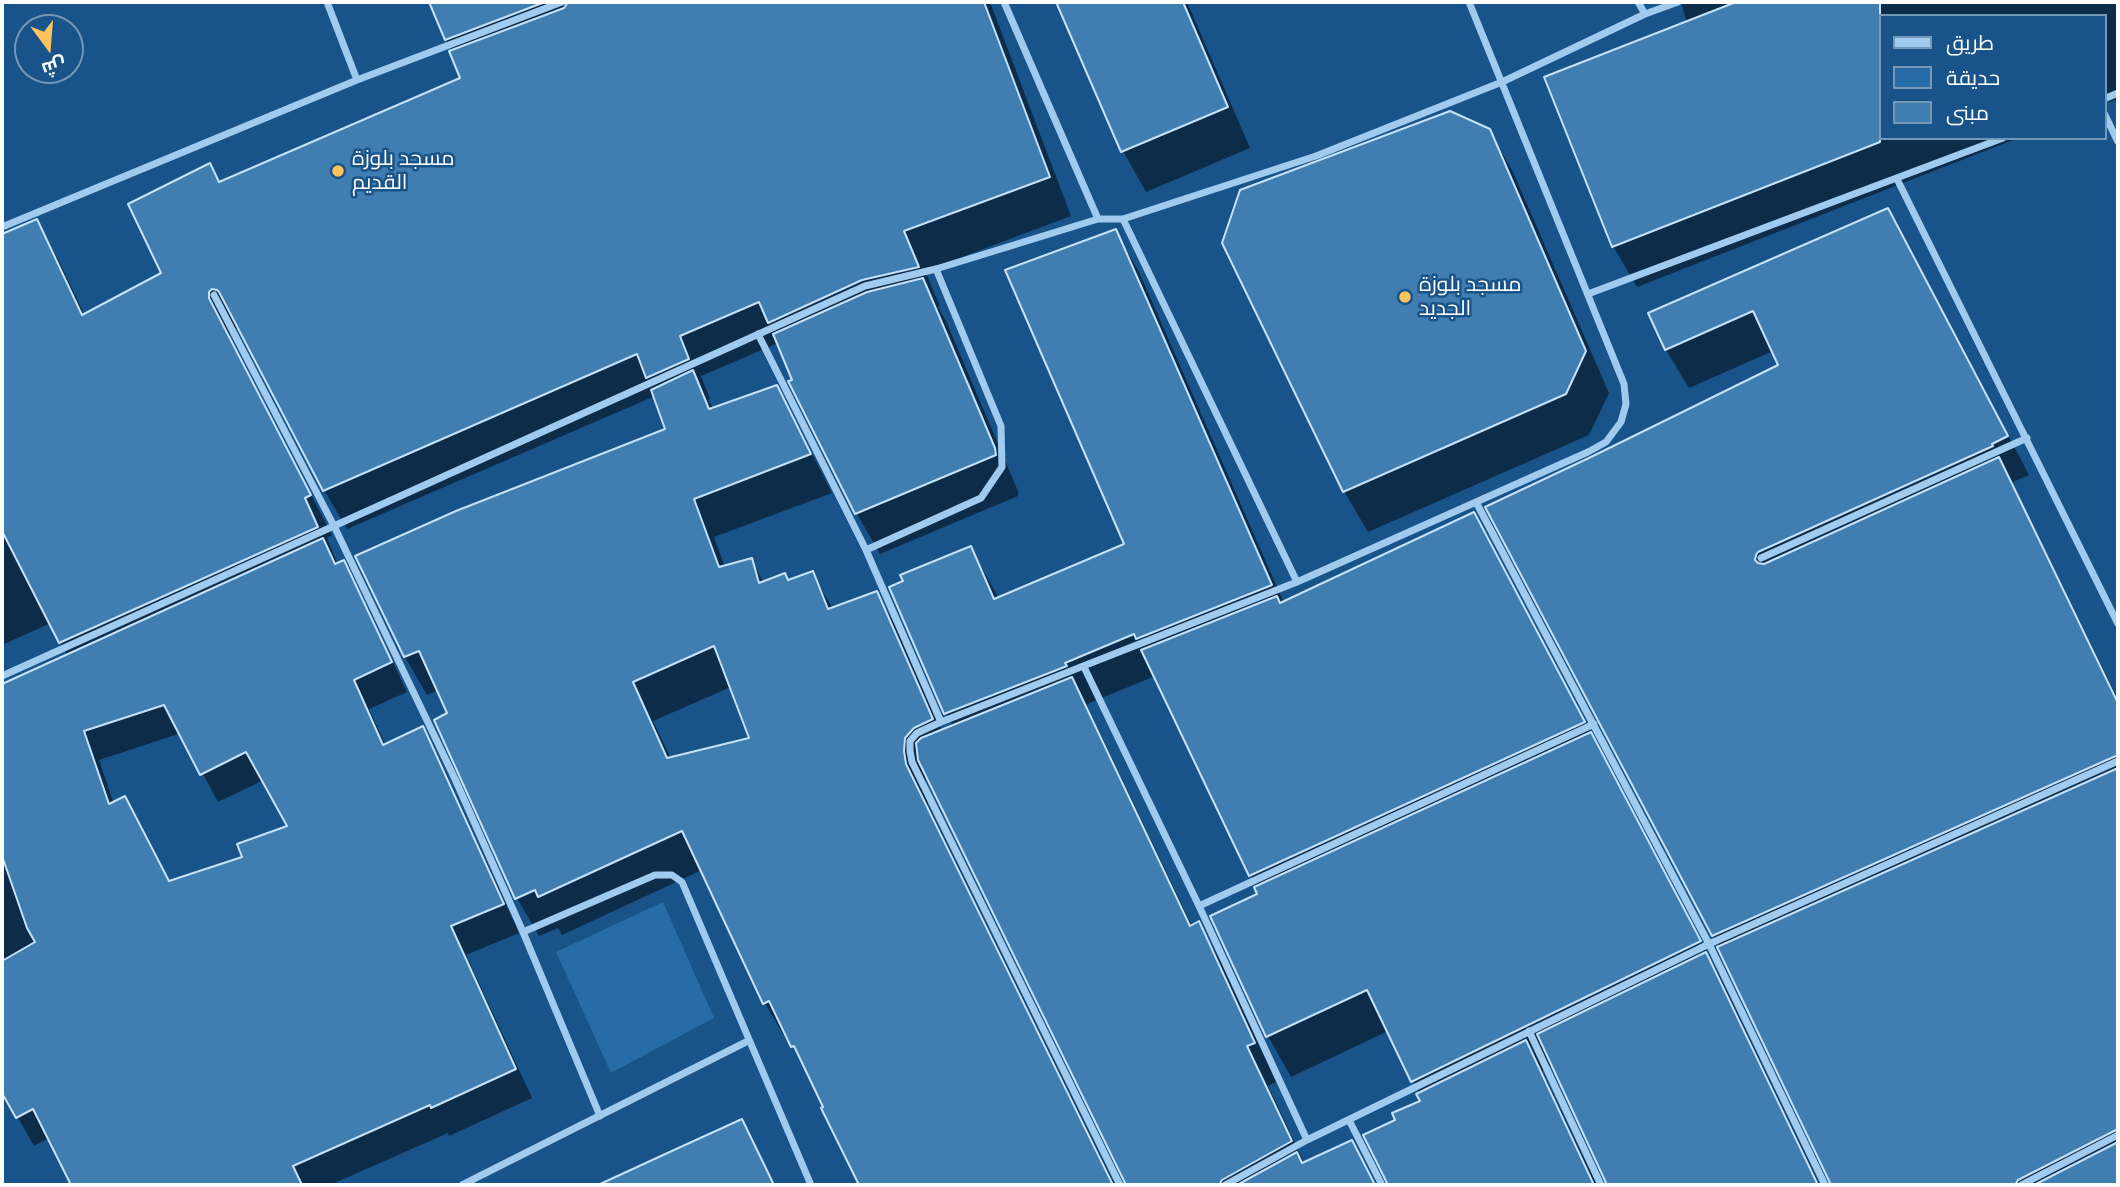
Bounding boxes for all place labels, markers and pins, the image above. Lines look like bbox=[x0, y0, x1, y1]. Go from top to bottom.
place label: مسجد بلوزة القديم bbox=[352, 146, 455, 196]
marker: مسجد بلوزة القديم bbox=[330, 163, 346, 179]
place label: مسجد بلوزة الجديد bbox=[1419, 272, 1522, 322]
marker: مسجد بلوزة الجديد bbox=[1397, 289, 1413, 305]

